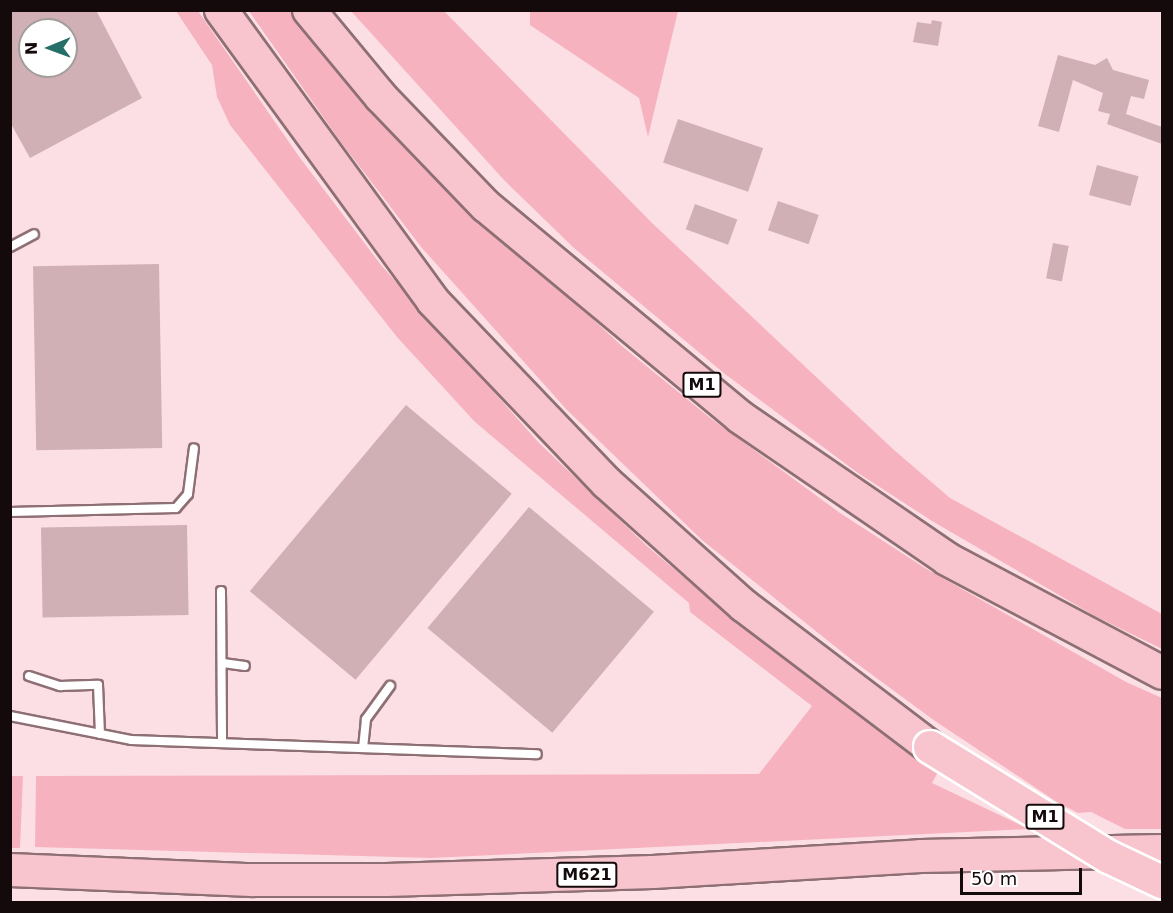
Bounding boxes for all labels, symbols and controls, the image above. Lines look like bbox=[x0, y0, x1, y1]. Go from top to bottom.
north arrow bbox=[18, 18, 78, 78]
text: N bbox=[22, 41, 41, 55]
road number: M1 bbox=[681, 372, 723, 398]
road number: M1 bbox=[1024, 804, 1066, 830]
scale bar bbox=[963, 856, 1084, 894]
road number: M621 bbox=[556, 862, 618, 888]
text: 50 m bbox=[971, 868, 1017, 889]

